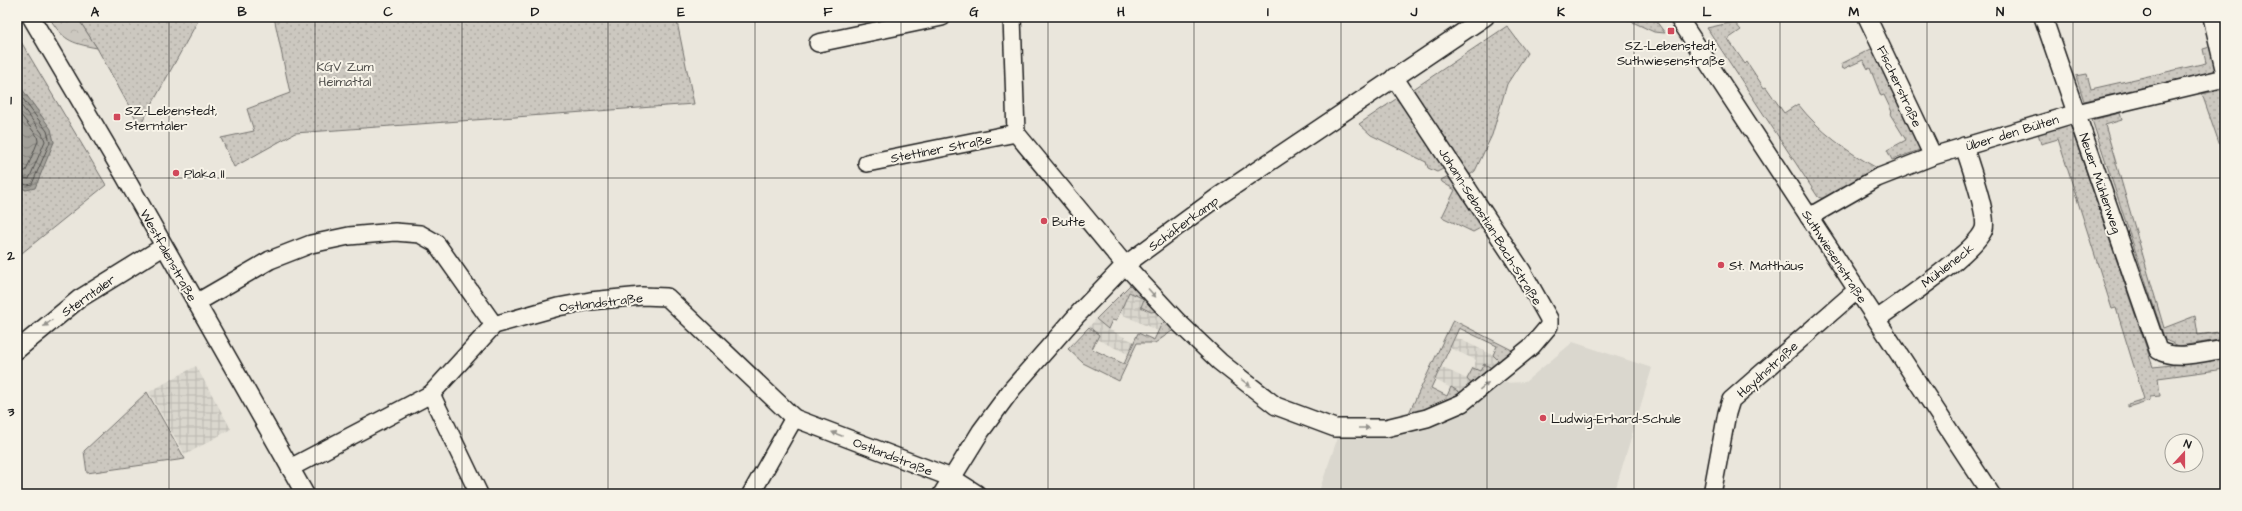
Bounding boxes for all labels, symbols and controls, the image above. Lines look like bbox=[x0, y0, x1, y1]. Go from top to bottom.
text: A bbox=[91, 3, 100, 21]
text: B bbox=[237, 3, 247, 21]
text: C bbox=[383, 3, 393, 21]
text: D bbox=[531, 3, 540, 21]
text: E bbox=[677, 3, 685, 21]
text: F bbox=[823, 3, 833, 21]
text: G bbox=[969, 3, 979, 21]
text: H bbox=[1117, 3, 1125, 21]
text: I bbox=[1267, 3, 1269, 21]
text: J bbox=[1410, 3, 1418, 21]
text: K bbox=[1557, 3, 1565, 21]
text: L bbox=[1702, 3, 1712, 21]
text: M bbox=[1849, 3, 1860, 21]
text: N bbox=[1996, 3, 2004, 21]
text: O bbox=[2143, 3, 2152, 21]
marker: SZ-Lebenstedt, Suthwiesenstraße bbox=[1666, 26, 1676, 36]
place label: SZ-Lebenstedt, Suthwiesenstraße bbox=[1617, 37, 1725, 70]
street label: Fischerstraße bbox=[1872, 43, 1926, 130]
park label: KGV Zum Heimattal bbox=[316, 58, 374, 91]
text: 1 bbox=[10, 91, 12, 109]
place label: SZ-Lebenstedt, Sterntaler bbox=[125, 102, 218, 135]
street label: Über den Bülten bbox=[1964, 110, 2061, 156]
marker: SZ-Lebenstedt, Sterntaler bbox=[112, 112, 122, 122]
street label: Stettiner Straße bbox=[889, 130, 993, 168]
street label: Neuer Mühlenweg bbox=[2074, 131, 2126, 236]
street label: Johann-Sebastian-Bach-Straße bbox=[1434, 144, 1546, 309]
place label: Plaka II bbox=[184, 165, 225, 183]
marker: Plaka II bbox=[171, 168, 181, 178]
street label: Schäferkamp bbox=[1145, 192, 1223, 256]
street label: Westfalenstraße bbox=[135, 206, 201, 305]
street label: Suthwiesenstraße bbox=[1797, 206, 1871, 307]
place label: Butte bbox=[1052, 213, 1085, 231]
marker: Butte bbox=[1039, 216, 1049, 226]
street label: Mühleneck bbox=[1917, 239, 1978, 292]
text: 2 bbox=[6, 247, 15, 265]
place label: St. Matthäus bbox=[1729, 257, 1804, 275]
marker: St. Matthäus bbox=[1716, 260, 1726, 270]
street label: Sterntaler bbox=[58, 271, 119, 321]
one-way arrow bbox=[1147, 288, 1156, 299]
street label: Ostlandstraße bbox=[558, 289, 644, 317]
one-way arrow bbox=[43, 319, 54, 327]
street label: Haydnstraße bbox=[1733, 337, 1803, 403]
one-way arrow bbox=[1240, 378, 1251, 387]
one-way arrow bbox=[1478, 381, 1489, 390]
text: 3 bbox=[7, 403, 15, 421]
place label: Ludwig-Erhard-Schule bbox=[1551, 410, 1681, 429]
marker: Ludwig-Erhard-Schule bbox=[1538, 413, 1548, 423]
one-way arrow bbox=[1358, 425, 1371, 431]
one-way arrow bbox=[830, 431, 842, 437]
street label: Ostlandstraße bbox=[850, 433, 935, 480]
north arrow bbox=[2164, 433, 2204, 473]
text: N bbox=[2181, 436, 2193, 452]

